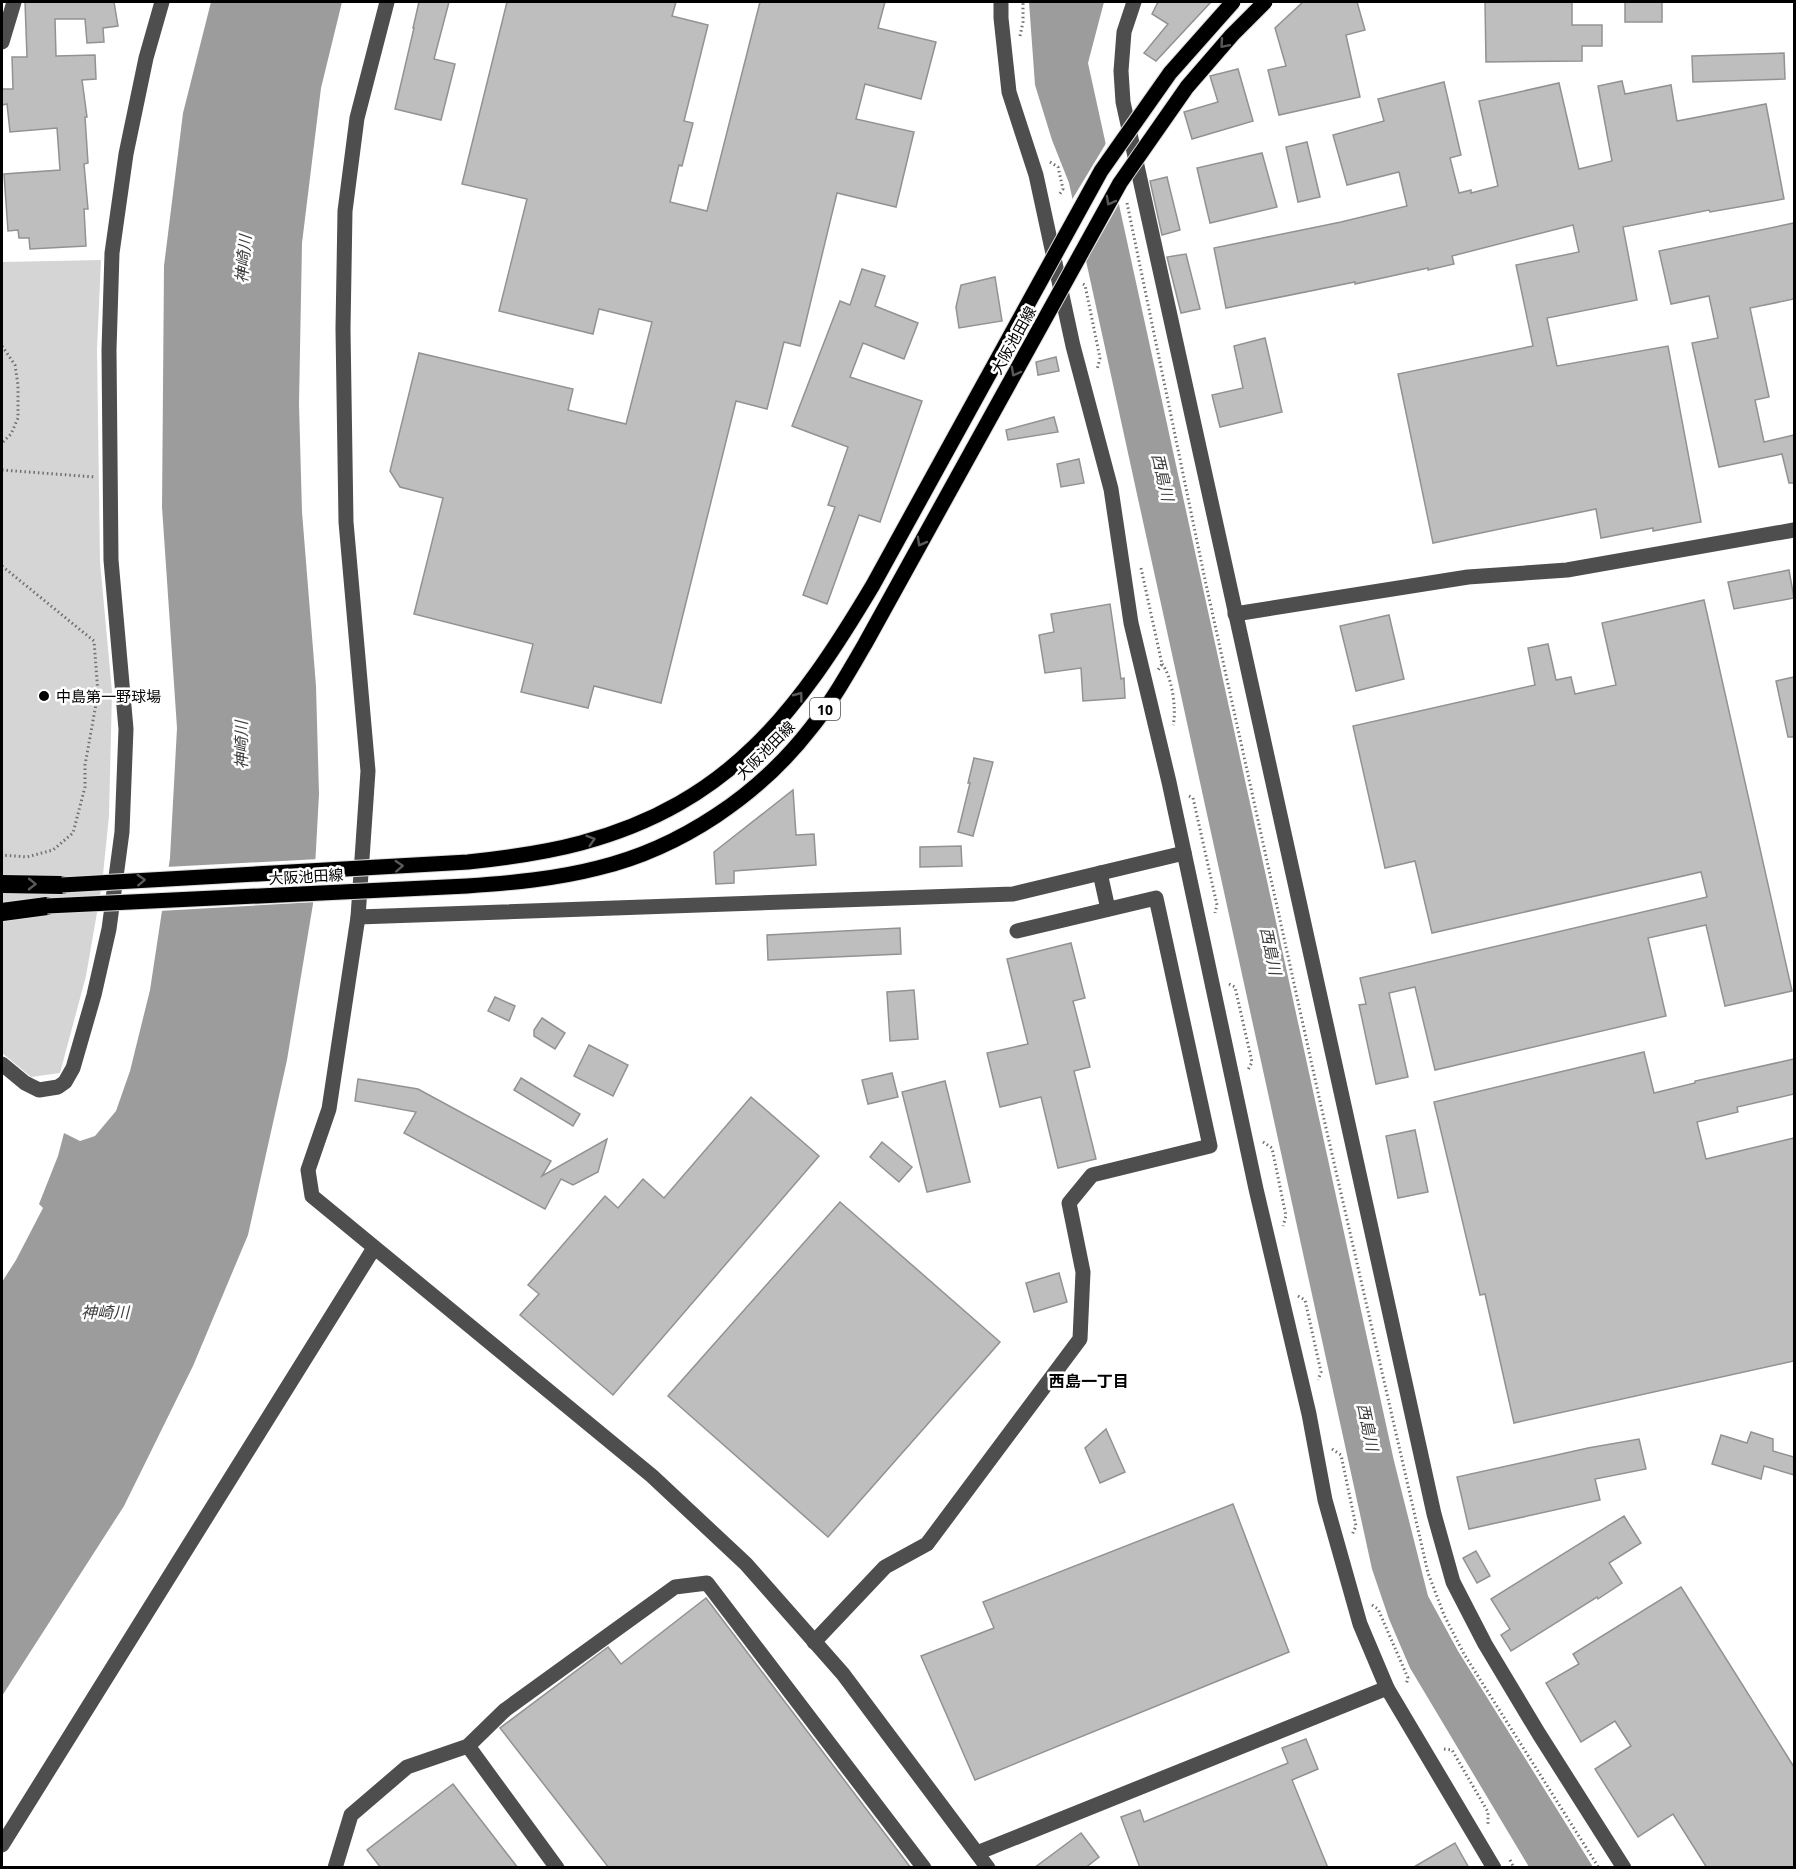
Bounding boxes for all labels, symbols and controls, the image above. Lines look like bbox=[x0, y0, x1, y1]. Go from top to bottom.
one-way arrow bbox=[1221, 37, 1232, 48]
one-way arrow bbox=[1106, 195, 1117, 205]
water label: 神崎川 bbox=[230, 232, 256, 284]
street label: 大阪池田線 bbox=[986, 302, 1040, 378]
one-way arrow bbox=[1011, 365, 1022, 376]
water label: 西島川 bbox=[1147, 451, 1180, 505]
one-way arrow bbox=[917, 536, 928, 546]
place label: 中島第一野球場 bbox=[56, 686, 161, 706]
marker: 中島第一野球場 bbox=[37, 689, 51, 703]
one-way arrow bbox=[792, 692, 803, 703]
road number: 10 bbox=[810, 698, 840, 720]
street label: 大阪池田線 bbox=[731, 716, 799, 784]
water label: 神崎川 bbox=[230, 719, 252, 769]
one-way arrow bbox=[585, 835, 596, 847]
one-way arrow bbox=[394, 860, 403, 873]
street label: 大阪池田線 bbox=[268, 864, 344, 888]
one-way arrow bbox=[137, 874, 146, 887]
one-way arrow bbox=[27, 878, 36, 890]
water label: 西島川 bbox=[1255, 925, 1287, 979]
water label: 神崎川 bbox=[81, 1301, 131, 1323]
district label: 西島一丁目 bbox=[1049, 1370, 1129, 1392]
water label: 西島川 bbox=[1352, 1401, 1384, 1455]

